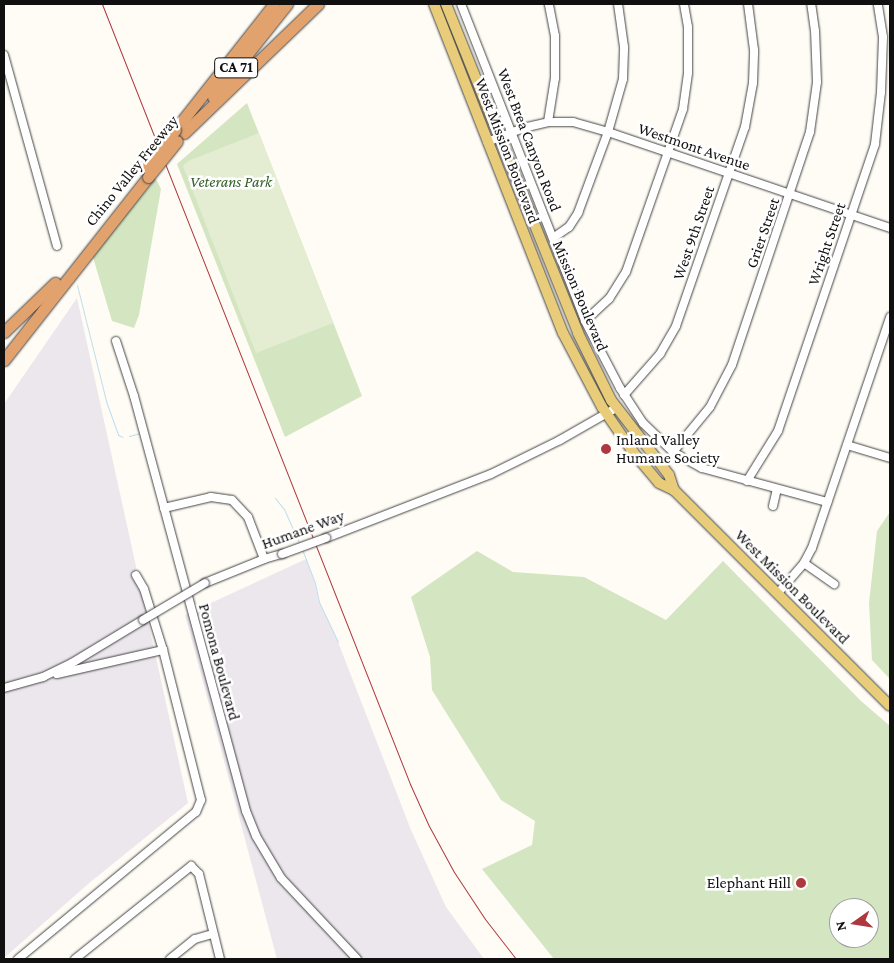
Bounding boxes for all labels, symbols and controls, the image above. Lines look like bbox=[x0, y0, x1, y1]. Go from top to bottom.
road number: CA 71 bbox=[214, 56, 258, 80]
street label: West Brea Canyon Road bbox=[493, 66, 565, 214]
street label: West Mission Boulevard bbox=[470, 76, 544, 226]
street label: Chino Valley Freeway bbox=[81, 112, 183, 230]
street label: Westmont Avenue bbox=[635, 119, 753, 175]
park label: Veterans Park bbox=[190, 172, 272, 192]
street label: West 9th Street bbox=[669, 183, 719, 283]
street label: Grier Street bbox=[742, 195, 784, 271]
street label: Wright Street bbox=[804, 200, 850, 288]
street label: Mission Boulevard bbox=[548, 238, 612, 354]
place label: Inland Valley Humane Society bbox=[616, 430, 720, 468]
marker: Inland Valley Humane Society bbox=[600, 443, 612, 455]
street label: Humane Way bbox=[259, 506, 347, 554]
street label: West Mission Boulevard bbox=[731, 526, 853, 648]
street label: Pomona Boulevard bbox=[194, 601, 244, 723]
place label: Elephant Hill bbox=[707, 873, 791, 893]
marker: Elephant Hill bbox=[795, 877, 807, 889]
north arrow bbox=[829, 898, 879, 948]
text: N bbox=[831, 920, 849, 933]

